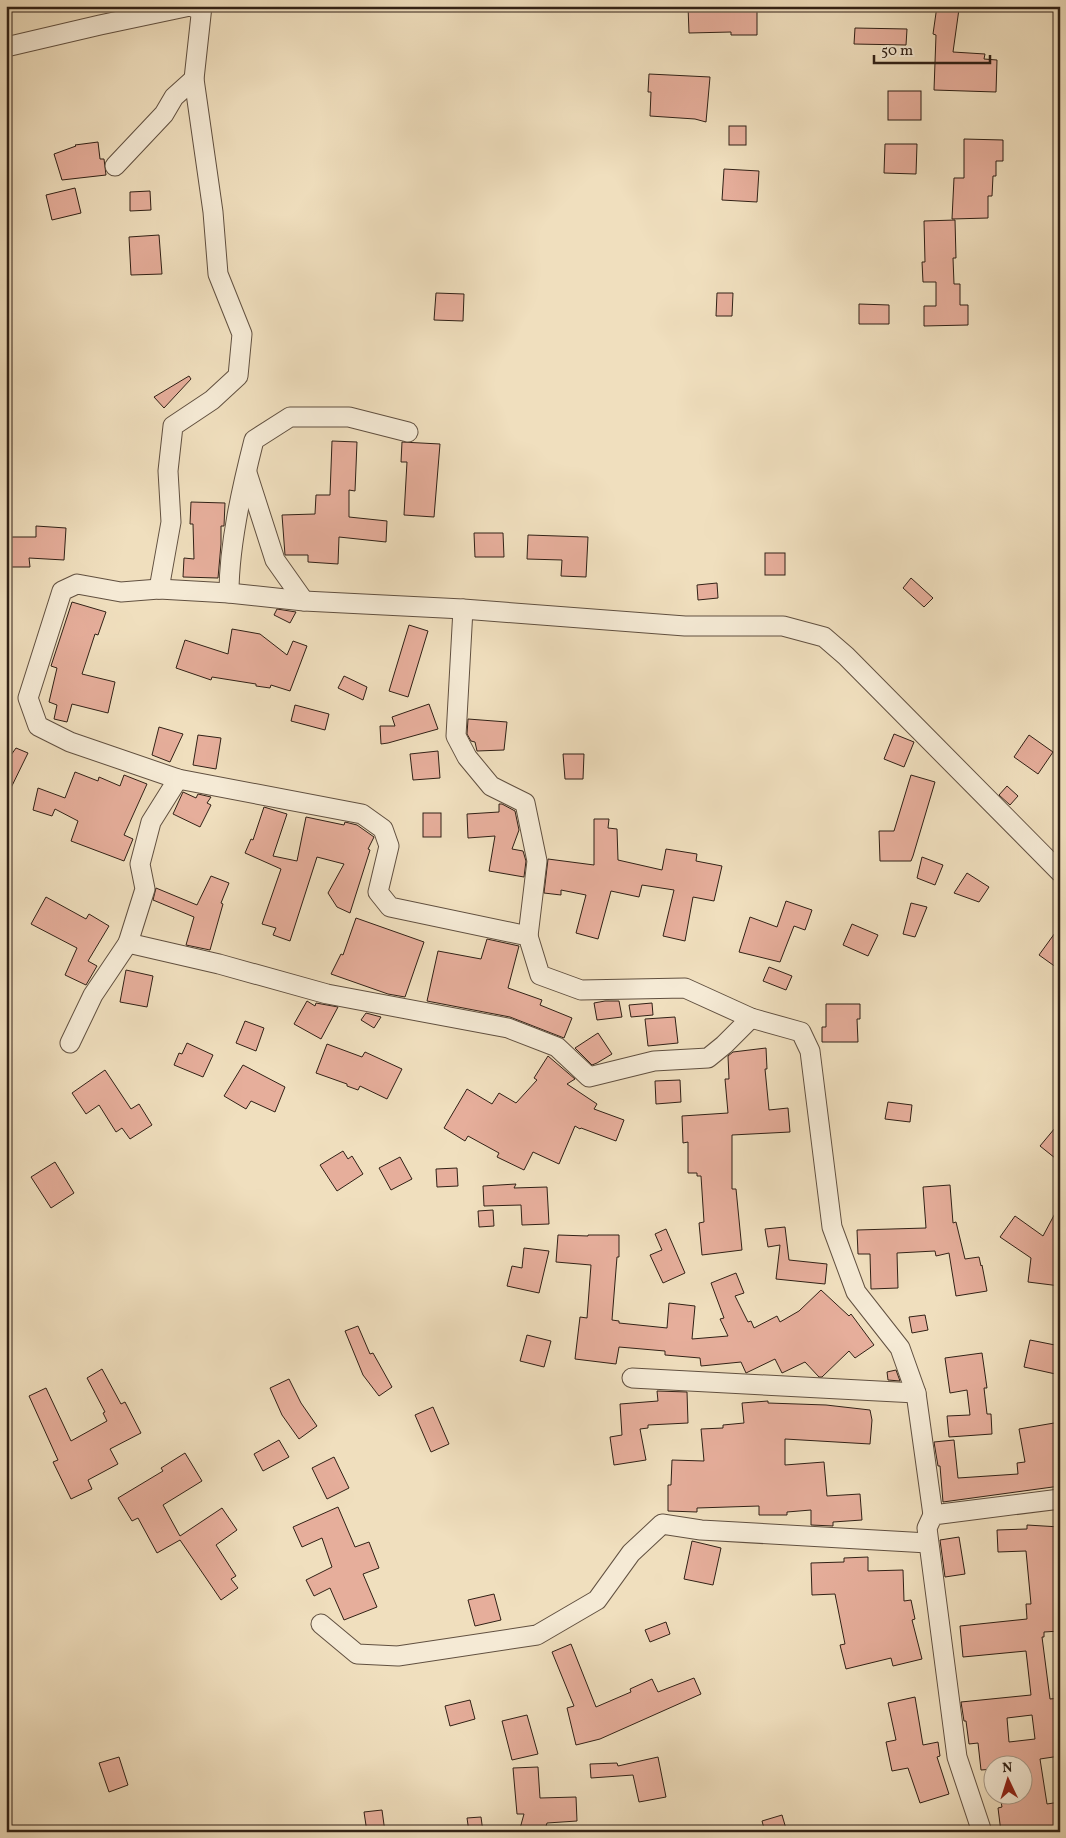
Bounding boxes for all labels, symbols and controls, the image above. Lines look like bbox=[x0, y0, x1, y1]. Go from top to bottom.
scale bar bbox=[874, 32, 990, 64]
text: 50 m bbox=[881, 41, 913, 62]
north arrow bbox=[984, 1756, 1034, 1806]
text: N bbox=[1001, 1759, 1013, 1778]

